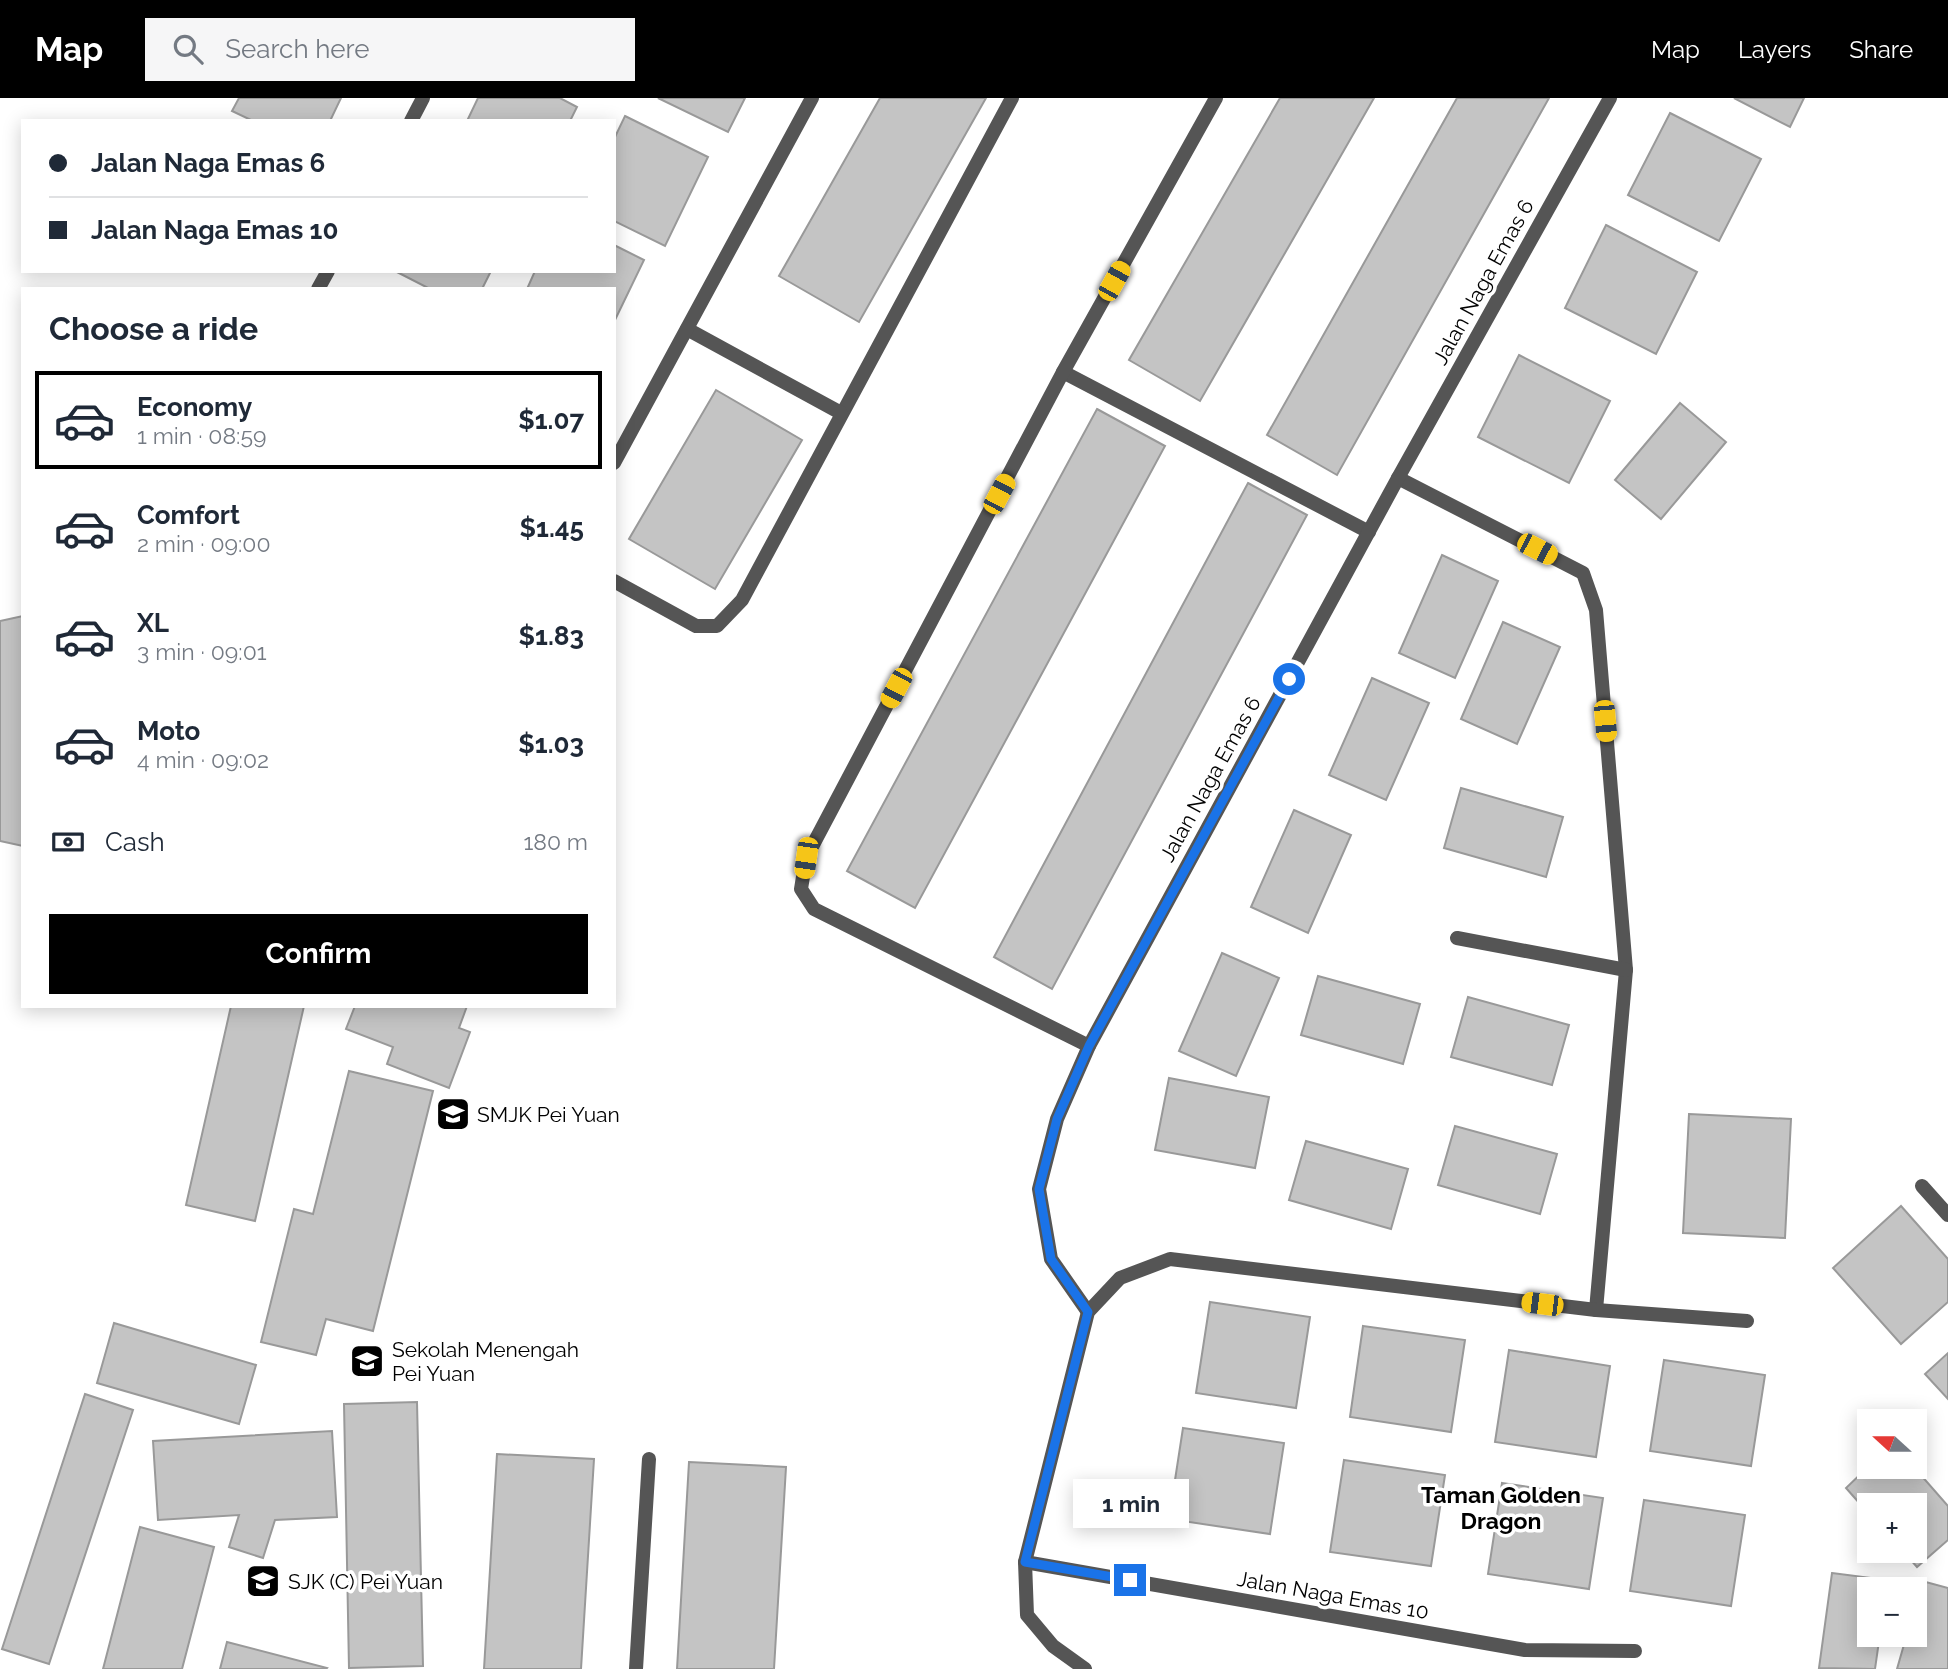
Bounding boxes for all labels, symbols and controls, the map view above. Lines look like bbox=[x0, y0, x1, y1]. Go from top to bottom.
search box bbox=[145, 18, 635, 81]
text: Map bbox=[35, 30, 103, 69]
icon: search bbox=[169, 30, 207, 68]
text: Search here bbox=[225, 34, 370, 64]
text: Map bbox=[1651, 35, 1700, 64]
text: Layers bbox=[1738, 35, 1811, 64]
text: Share bbox=[1849, 35, 1913, 64]
text: Jalan Naga Emas 6 bbox=[91, 148, 325, 178]
street label: Jalan Naga Emas 6 bbox=[1427, 195, 1539, 369]
text: Jalan Naga Emas 10 bbox=[91, 215, 338, 245]
car bbox=[1095, 258, 1134, 304]
text: Choose a ride bbox=[49, 310, 258, 347]
icon: car bbox=[53, 389, 116, 452]
text: Economy bbox=[137, 392, 252, 422]
text: $1.07 bbox=[518, 405, 584, 435]
text: 1 min · 08:59 bbox=[137, 422, 266, 449]
car bbox=[980, 471, 1019, 517]
icon: car bbox=[53, 497, 116, 560]
text: Comfort bbox=[137, 500, 240, 530]
text: $1.45 bbox=[520, 513, 584, 543]
text: 2 min · 09:00 bbox=[137, 530, 271, 557]
car bbox=[1514, 530, 1561, 568]
icon: car bbox=[53, 605, 116, 668]
text: XL bbox=[137, 608, 169, 638]
text: $1.83 bbox=[519, 621, 584, 651]
text: 3 min · 09:01 bbox=[137, 638, 267, 665]
route start bbox=[1273, 663, 1305, 695]
car bbox=[877, 665, 916, 711]
street label: Jalan Naga Emas 6 bbox=[1154, 692, 1266, 866]
car bbox=[1593, 699, 1618, 743]
icon: car bbox=[53, 713, 116, 776]
text: Moto bbox=[137, 716, 200, 746]
text: $1.03 bbox=[518, 729, 584, 759]
text: 4 min · 09:02 bbox=[137, 746, 269, 773]
icon: cash bbox=[49, 823, 87, 861]
text: Cash bbox=[105, 827, 165, 857]
text: 180 m bbox=[523, 828, 588, 855]
car bbox=[793, 836, 820, 880]
button: Confirm bbox=[49, 914, 588, 994]
school or university icon: SMJK Pei Yuan bbox=[434, 1095, 472, 1133]
place label: SMJK Pei Yuan bbox=[477, 1102, 620, 1127]
car bbox=[1520, 1291, 1565, 1317]
place label: Sekolah Menengah Pei Yuan bbox=[392, 1337, 579, 1386]
school or university icon: Sekolah Menengah Pei Yuan bbox=[348, 1342, 386, 1380]
north arrow bbox=[1857, 1409, 1927, 1479]
map controls bbox=[1857, 1409, 1927, 1647]
callout: 1 min bbox=[1072, 1478, 1188, 1528]
district label: Taman Golden Dragon bbox=[1421, 1481, 1581, 1534]
text: 1 min bbox=[1102, 1490, 1160, 1517]
button: + bbox=[1857, 1493, 1927, 1563]
school or university icon: SJK (C) Pei Yuan bbox=[244, 1562, 282, 1600]
route end bbox=[1114, 1564, 1146, 1596]
street label: Jalan Naga Emas 10 bbox=[1235, 1566, 1431, 1624]
place label: SJK (C) Pei Yuan bbox=[288, 1569, 443, 1594]
button: − bbox=[1857, 1577, 1927, 1647]

